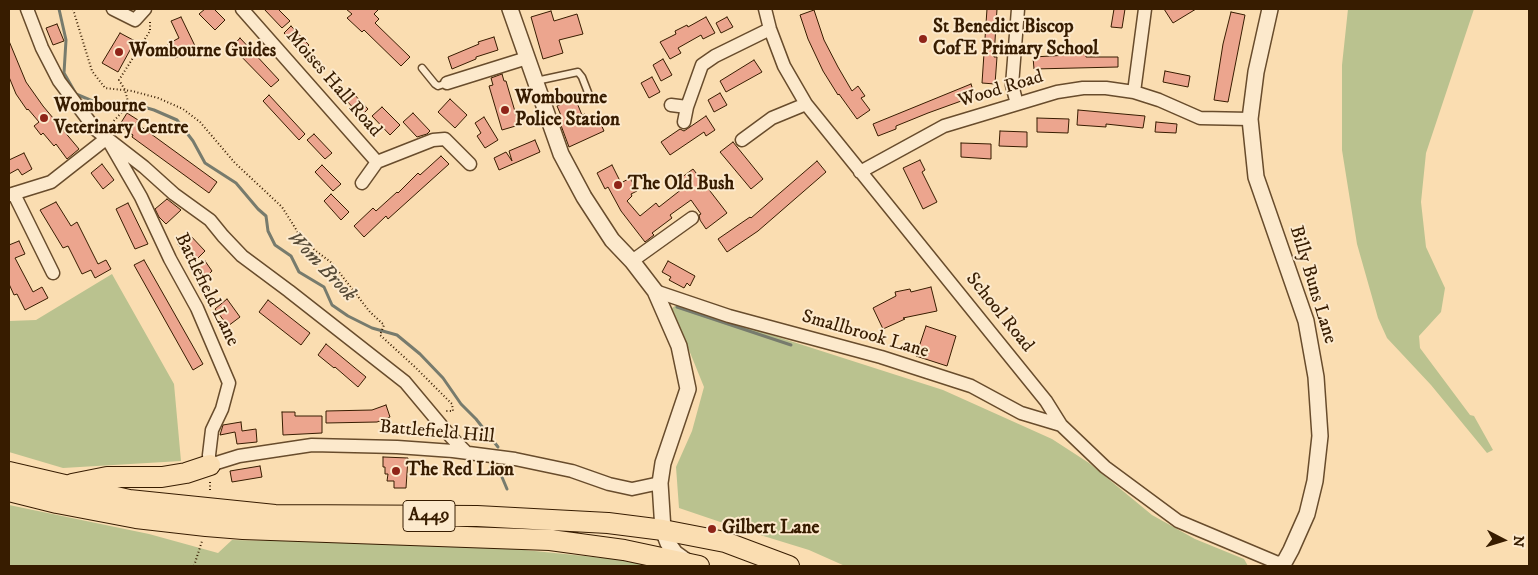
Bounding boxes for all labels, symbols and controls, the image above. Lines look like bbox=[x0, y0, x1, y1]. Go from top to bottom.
place label: St Benedict Biscop CofE Primary School bbox=[933, 17, 1099, 61]
street label: Moises Hall Road bbox=[280, 26, 386, 142]
marker: St Benedict Biscop CofE Primary School bbox=[917, 33, 929, 45]
place label: Wombourne Guides bbox=[129, 41, 276, 63]
marker: Wombourne Guides bbox=[113, 46, 125, 58]
street label: Wood Road bbox=[956, 66, 1046, 114]
place label: Wombourne Police Station bbox=[515, 88, 620, 132]
place label: Wombourne Veterinary Centre bbox=[54, 96, 188, 140]
marker: Wombourne Police Station bbox=[499, 104, 511, 116]
marker: Wombourne Veterinary Centre bbox=[38, 112, 50, 124]
place label: The Old Bush bbox=[628, 174, 734, 196]
marker: The Old Bush bbox=[612, 179, 624, 191]
street label: Billy Buns Lane bbox=[1283, 223, 1341, 347]
water label: Wom Brook bbox=[281, 227, 361, 307]
street label: Battlefield Lane bbox=[169, 230, 243, 350]
street label: School Road bbox=[960, 269, 1038, 357]
street label: Smallbrook Lane bbox=[799, 306, 931, 364]
street label: Battlefield Hill bbox=[378, 417, 496, 449]
place label: The Red Lion bbox=[406, 460, 514, 482]
marker: The Red Lion bbox=[390, 465, 402, 477]
road number: A449 bbox=[403, 501, 455, 532]
north arrow bbox=[1478, 515, 1528, 565]
place label: Gilbert Lane bbox=[722, 518, 819, 540]
marker: Gilbert Lane bbox=[706, 523, 718, 535]
text: N bbox=[1508, 535, 1527, 548]

